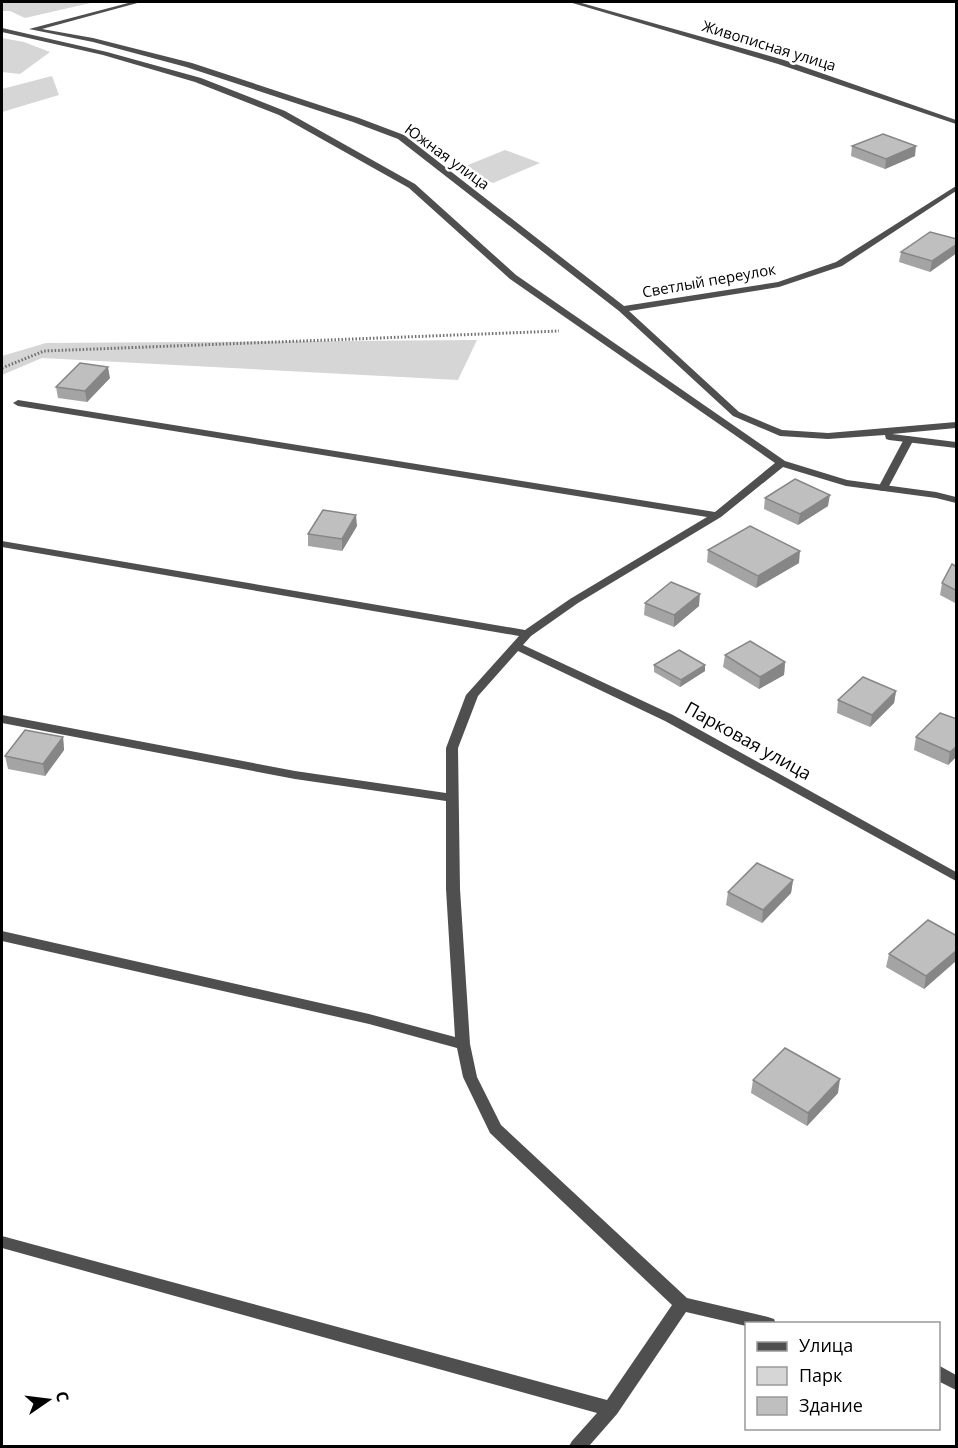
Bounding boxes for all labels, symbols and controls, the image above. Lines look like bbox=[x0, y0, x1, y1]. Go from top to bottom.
street label: Живописная улица bbox=[700, 15, 839, 75]
street label: Южная улица bbox=[401, 119, 494, 194]
street label: Светлый переулок bbox=[640, 258, 777, 302]
street label: Парковая улица bbox=[681, 695, 816, 785]
legend bbox=[745, 1322, 940, 1430]
text: Улица bbox=[799, 1333, 853, 1357]
text: Парк bbox=[799, 1363, 843, 1387]
north arrow bbox=[18, 1370, 78, 1430]
text: С bbox=[51, 1389, 74, 1404]
text: Здание bbox=[799, 1393, 863, 1417]

